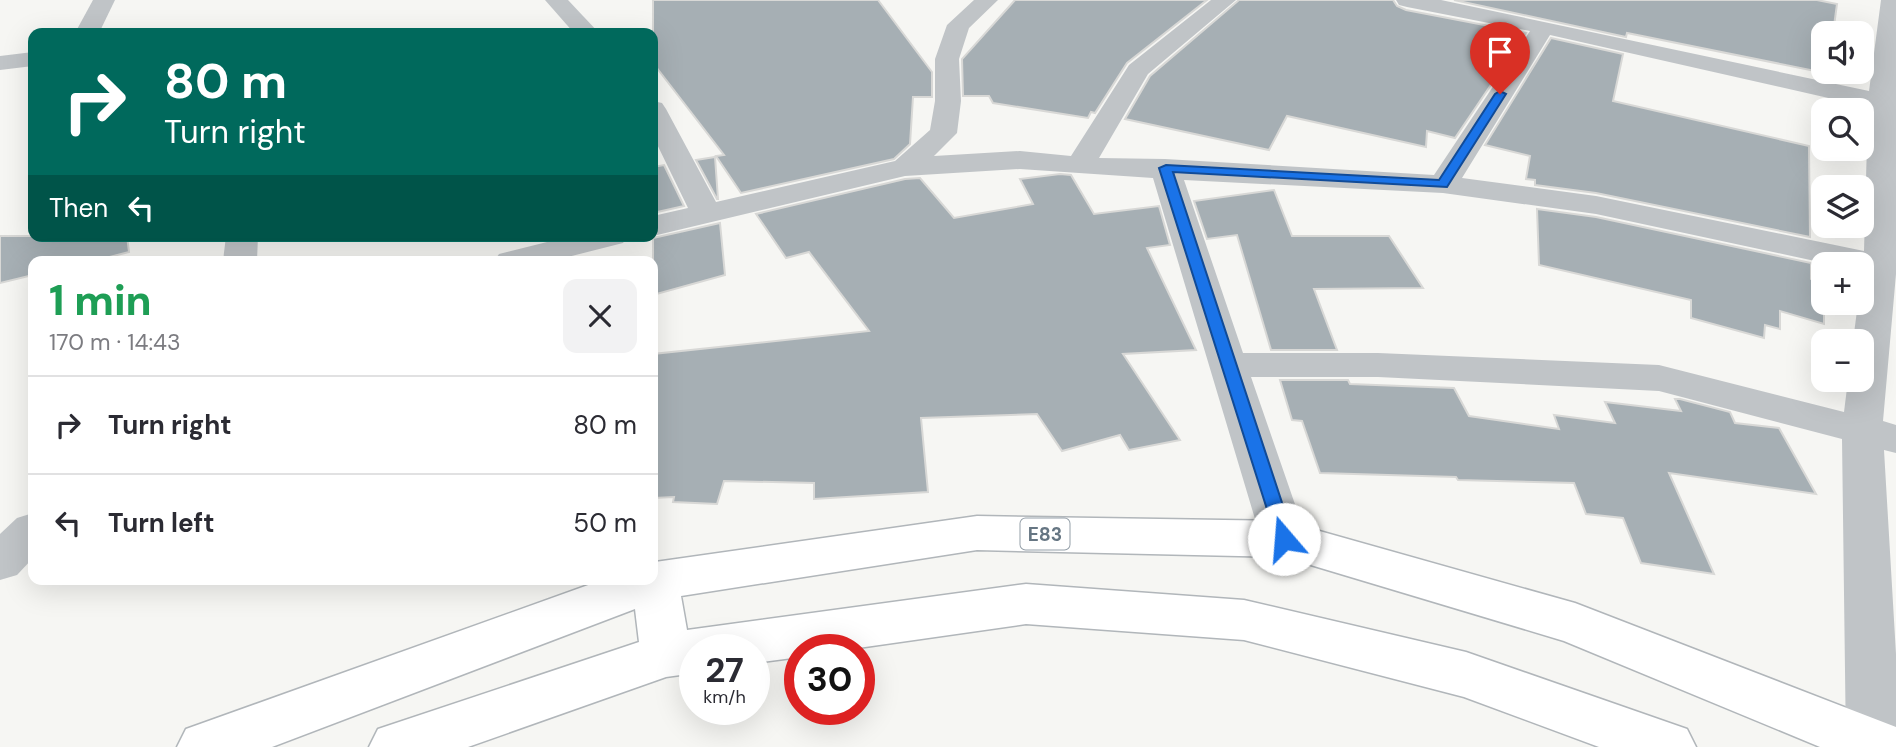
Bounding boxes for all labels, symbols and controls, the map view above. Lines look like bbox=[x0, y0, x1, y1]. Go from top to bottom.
map controls bbox=[1811, 21, 1874, 392]
button: sound bbox=[1811, 21, 1874, 84]
pin bbox=[1470, 22, 1530, 94]
icon: arrive bbox=[1481, 33, 1519, 71]
text: 80 m bbox=[164, 49, 287, 113]
icon: right bbox=[49, 56, 140, 147]
button: search bbox=[1811, 98, 1874, 161]
text: Turn right bbox=[164, 111, 306, 153]
button: layers bbox=[1811, 175, 1874, 238]
icon: left bbox=[122, 189, 160, 227]
text: Then bbox=[49, 191, 108, 225]
button: + bbox=[1811, 252, 1874, 315]
text: 1 min bbox=[49, 273, 152, 328]
button: close bbox=[563, 279, 637, 353]
text: 170 m · 14:43 bbox=[49, 327, 181, 357]
button: − bbox=[1811, 329, 1874, 392]
icon: right bbox=[49, 406, 87, 444]
text: Turn right bbox=[108, 408, 232, 442]
text: 80 m bbox=[573, 408, 637, 442]
position arrow bbox=[1247, 502, 1321, 576]
icon: left bbox=[49, 504, 87, 542]
text: Turn left bbox=[108, 506, 215, 540]
text: 50 m bbox=[573, 506, 637, 540]
road number: E83 bbox=[1020, 519, 1070, 550]
speed limit sign: 30 bbox=[784, 634, 875, 725]
text: 27 bbox=[705, 647, 744, 693]
text: km/h bbox=[703, 685, 746, 709]

